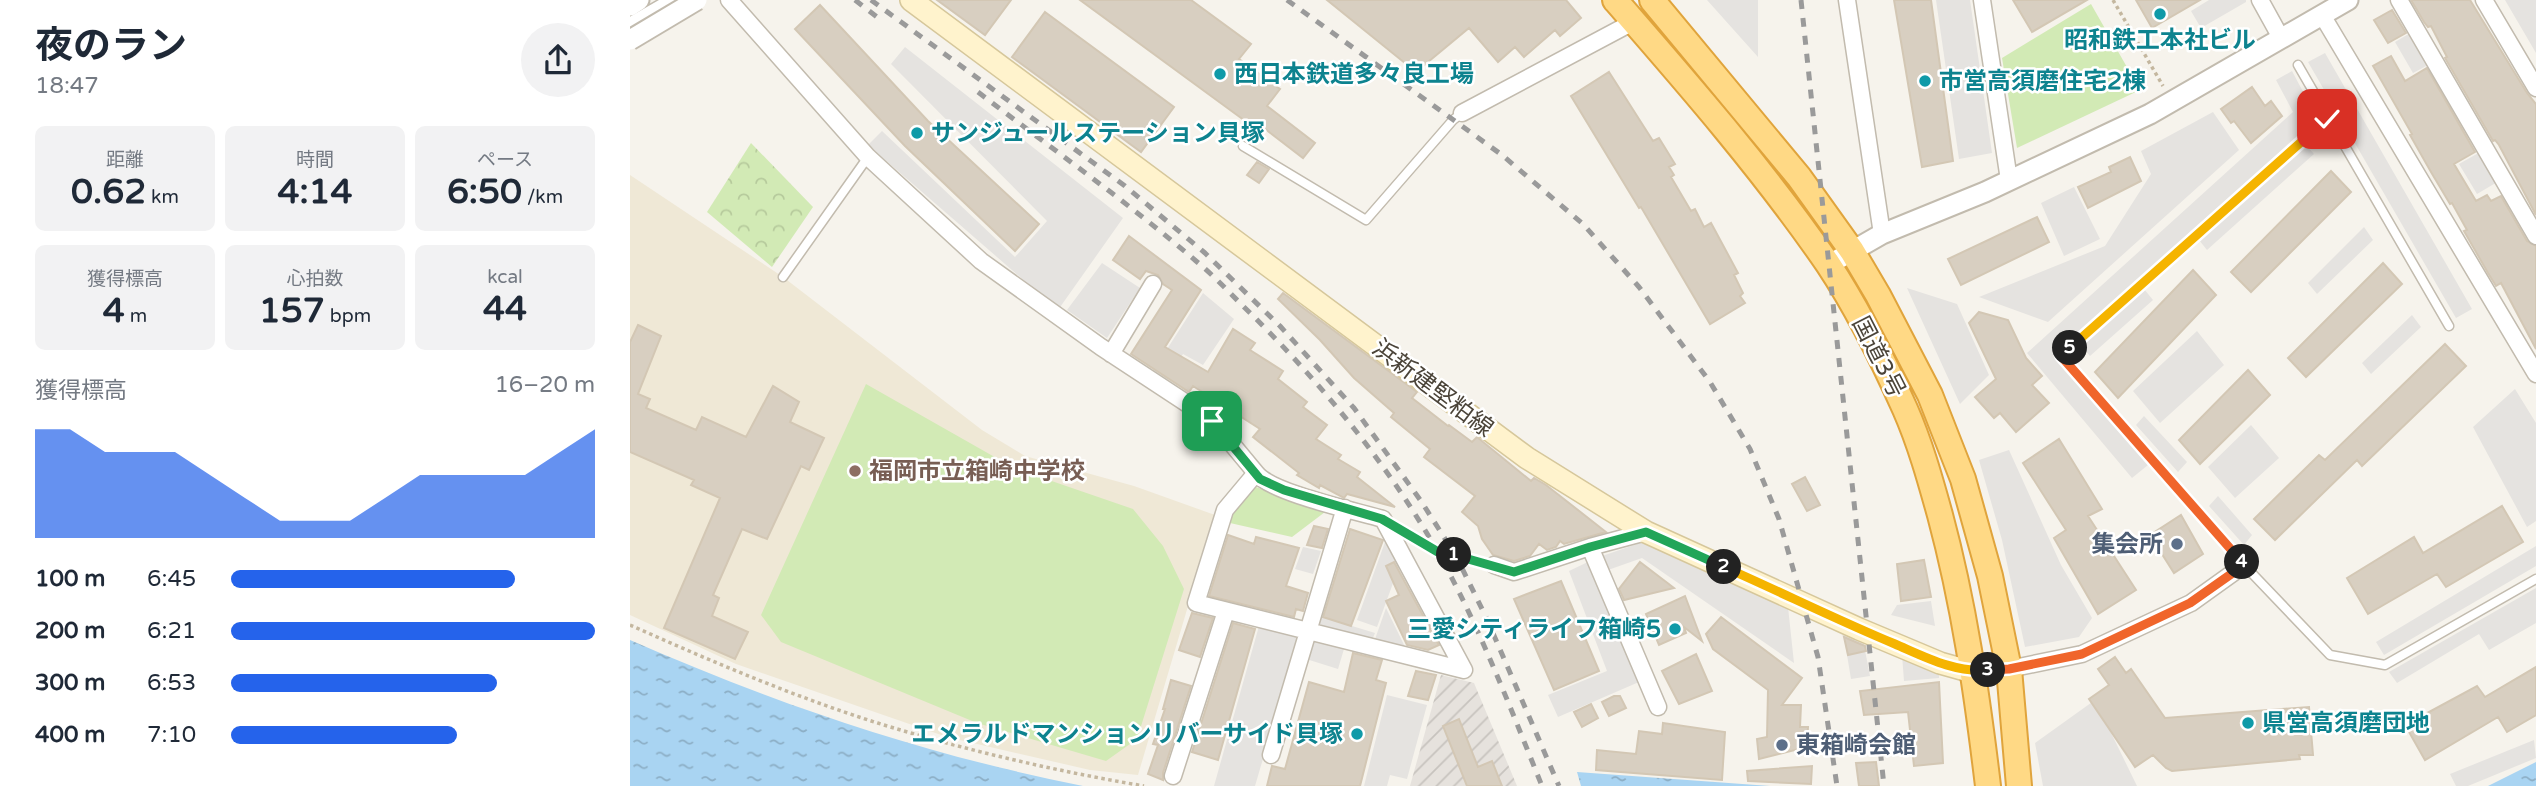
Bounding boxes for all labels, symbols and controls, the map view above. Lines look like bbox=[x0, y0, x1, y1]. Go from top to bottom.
marker: 昭和鉄工本社ビル bbox=[2152, 6, 2168, 22]
text: 夜のラン bbox=[35, 23, 187, 69]
button: share bbox=[521, 23, 595, 97]
place label: 昭和鉄工本社ビル bbox=[2064, 26, 2256, 55]
place label: 西日本鉄道多々良工場 bbox=[1234, 60, 1474, 89]
marker: 西日本鉄道多々良工場 bbox=[1212, 66, 1228, 82]
place label: 市営高須磨住宅2棟 bbox=[1939, 67, 2146, 96]
text: 18:47 bbox=[35, 72, 99, 100]
marker: 市営高須磨住宅2棟 bbox=[1917, 73, 1933, 89]
pin bbox=[2297, 89, 2357, 149]
icon: check bbox=[2308, 100, 2346, 138]
place label: サンジュールステーション貝塚 bbox=[931, 119, 1265, 148]
marker: サンジュールステーション貝塚 bbox=[909, 125, 925, 141]
text: 距離 bbox=[106, 149, 144, 171]
text: 時間 bbox=[296, 149, 334, 171]
text: ペース bbox=[477, 149, 533, 171]
text: 0.62 bbox=[71, 171, 146, 213]
text: 4:14 bbox=[277, 171, 353, 213]
text: 6:50 bbox=[447, 171, 522, 213]
text: km bbox=[146, 186, 179, 208]
text: /km bbox=[522, 186, 563, 208]
text: kcal bbox=[487, 266, 523, 288]
text: 獲得標高 bbox=[87, 268, 163, 290]
text: 心拍数 bbox=[286, 268, 344, 290]
text: 44 bbox=[483, 288, 527, 330]
text: 4 bbox=[103, 290, 125, 332]
text: 157 bbox=[259, 290, 325, 332]
text: m bbox=[125, 305, 147, 327]
text: bpm bbox=[325, 305, 371, 327]
street label: 国道3号 bbox=[1846, 312, 1911, 403]
pin: 5 bbox=[2052, 330, 2088, 366]
street label: 浜新建堅粕線 bbox=[1366, 333, 1499, 443]
text: 5 bbox=[2064, 336, 2075, 358]
text: 16–20 m bbox=[494, 371, 595, 399]
text: 獲得標高 bbox=[35, 377, 127, 405]
pin bbox=[1182, 391, 1242, 451]
icon: arrive bbox=[1193, 402, 1231, 440]
place label: 福岡市立箱崎中学校 bbox=[869, 457, 1085, 486]
marker: 福岡市立箱崎中学校 bbox=[847, 463, 863, 479]
place label: 集会所 bbox=[2091, 530, 2163, 559]
marker: 集会所 bbox=[2169, 536, 2185, 552]
pin: 1 bbox=[1436, 538, 1472, 572]
text: 1 bbox=[1448, 543, 1459, 565]
pin: 4 bbox=[2224, 544, 2260, 580]
pin: 2 bbox=[1706, 550, 1742, 584]
text: 4 bbox=[2236, 550, 2247, 572]
text: 2 bbox=[1718, 555, 1729, 577]
text: 100 m bbox=[35, 565, 105, 593]
text: 6:45 bbox=[147, 565, 196, 593]
place label: 三愛シティライフ箱崎5 bbox=[1407, 615, 1661, 644]
text: 200 m bbox=[35, 617, 105, 645]
text: 6:21 bbox=[147, 617, 196, 645]
marker: 三愛シティライフ箱崎5 bbox=[1667, 621, 1683, 637]
pin: 3 bbox=[1970, 652, 2006, 688]
text: 3 bbox=[1982, 658, 1993, 680]
text: 300 m bbox=[35, 669, 105, 697]
text: 6:53 bbox=[147, 669, 196, 697]
place label: 県営高須磨団地 bbox=[2262, 709, 2430, 738]
marker: 県営高須磨団地 bbox=[2240, 715, 2256, 731]
place label: エメラルドマンションリバーサイド貝塚 bbox=[911, 720, 1343, 749]
text: 400 m bbox=[35, 721, 105, 749]
text: 7:10 bbox=[147, 721, 196, 749]
marker: エメラルドマンションリバーサイド貝塚 bbox=[1349, 726, 1365, 742]
place label: 東箱崎会館 bbox=[1796, 731, 1916, 760]
marker: 東箱崎会館 bbox=[1774, 737, 1790, 753]

